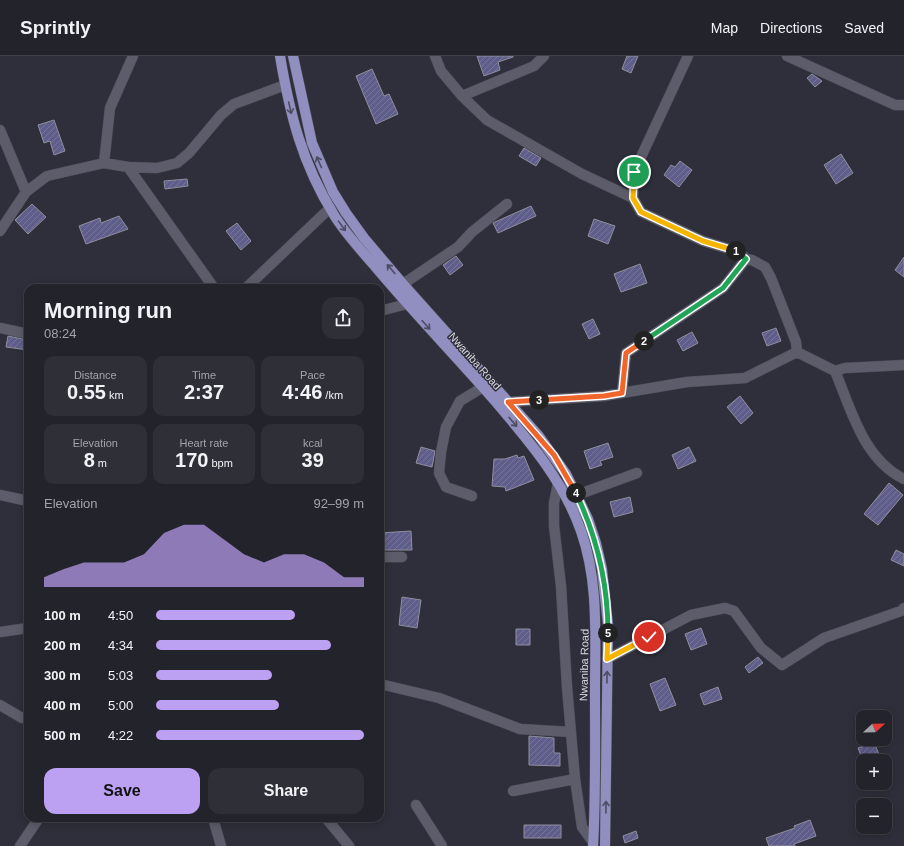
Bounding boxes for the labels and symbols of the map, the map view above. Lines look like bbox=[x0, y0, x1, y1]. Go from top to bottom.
one-way arrow bbox=[287, 101, 295, 114]
pin bbox=[617, 155, 651, 189]
one-way arrow bbox=[315, 156, 323, 168]
one-way arrow bbox=[338, 220, 346, 231]
pin: 1 bbox=[726, 241, 746, 261]
one-way arrow bbox=[387, 265, 396, 275]
one-way arrow bbox=[422, 320, 431, 330]
street label: Nwaniba Road bbox=[446, 330, 504, 392]
pin: 2 bbox=[634, 331, 654, 351]
pin: 3 bbox=[529, 390, 549, 410]
one-way arrow bbox=[508, 417, 517, 427]
pin: 4 bbox=[566, 483, 586, 503]
pin bbox=[632, 620, 666, 654]
pin: 5 bbox=[598, 623, 618, 643]
street label: Nwaniba Road bbox=[577, 629, 591, 701]
one-way arrow bbox=[603, 671, 611, 684]
north arrow bbox=[856, 710, 892, 746]
one-way arrow bbox=[602, 801, 610, 814]

